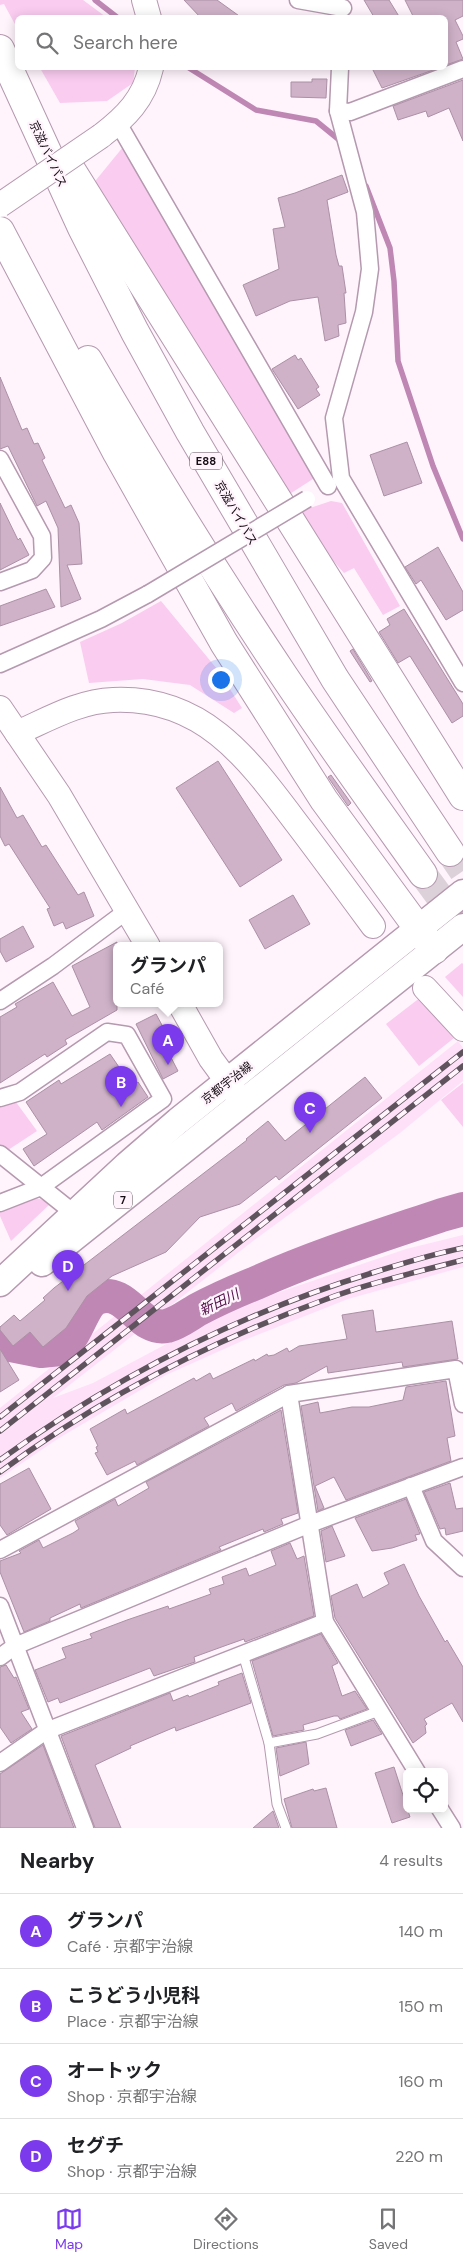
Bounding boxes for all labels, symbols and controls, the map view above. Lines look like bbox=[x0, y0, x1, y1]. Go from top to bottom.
search box bbox=[15, 15, 448, 70]
icon: search bbox=[33, 29, 61, 57]
text: Search here bbox=[73, 30, 178, 55]
street label: 京滋バイパス bbox=[26, 118, 70, 190]
road number: E88 bbox=[190, 452, 222, 470]
street label: 京滋バイパス bbox=[211, 478, 261, 548]
your location bbox=[208, 667, 234, 693]
popup bbox=[113, 942, 223, 1007]
text: グランパ bbox=[130, 953, 206, 978]
text: Café bbox=[130, 978, 164, 999]
pin: A bbox=[152, 1024, 184, 1065]
street label: 京都宇治線 bbox=[198, 1058, 256, 1108]
pin: B bbox=[105, 1066, 137, 1107]
pin: C bbox=[294, 1092, 326, 1133]
road number: 7 bbox=[114, 1192, 132, 1208]
pin: D bbox=[52, 1250, 84, 1291]
water label: 新田川 bbox=[196, 1284, 244, 1319]
map controls bbox=[403, 1768, 448, 1813]
button: locate bbox=[403, 1768, 448, 1813]
text: Nearby bbox=[20, 1847, 94, 1875]
text: 4 results bbox=[379, 1850, 443, 1871]
text: グランパ bbox=[67, 1908, 143, 1933]
text: A bbox=[30, 1921, 42, 1942]
text: 140 m bbox=[399, 1921, 443, 1942]
text: Café · 京都宇治線 bbox=[67, 1936, 193, 1957]
text: こうどう小児科 bbox=[67, 1983, 200, 2008]
text: B bbox=[31, 1996, 41, 2017]
text: 150 m bbox=[399, 1996, 443, 2017]
text: Place · 京都宇治線 bbox=[67, 2011, 198, 2032]
text: オートック bbox=[67, 2058, 162, 2083]
text: C bbox=[30, 2071, 42, 2092]
text: 160 m bbox=[399, 2071, 443, 2092]
text: Shop · 京都宇治線 bbox=[67, 2086, 197, 2107]
text: セグチ bbox=[67, 2133, 124, 2158]
text: D bbox=[30, 2146, 42, 2167]
text: 220 m bbox=[395, 2146, 443, 2167]
text: Shop · 京都宇治線 bbox=[67, 2161, 197, 2182]
tab: Map bbox=[55, 2205, 83, 2253]
tab: Directions bbox=[193, 2205, 259, 2253]
tab: Saved bbox=[369, 2205, 408, 2253]

